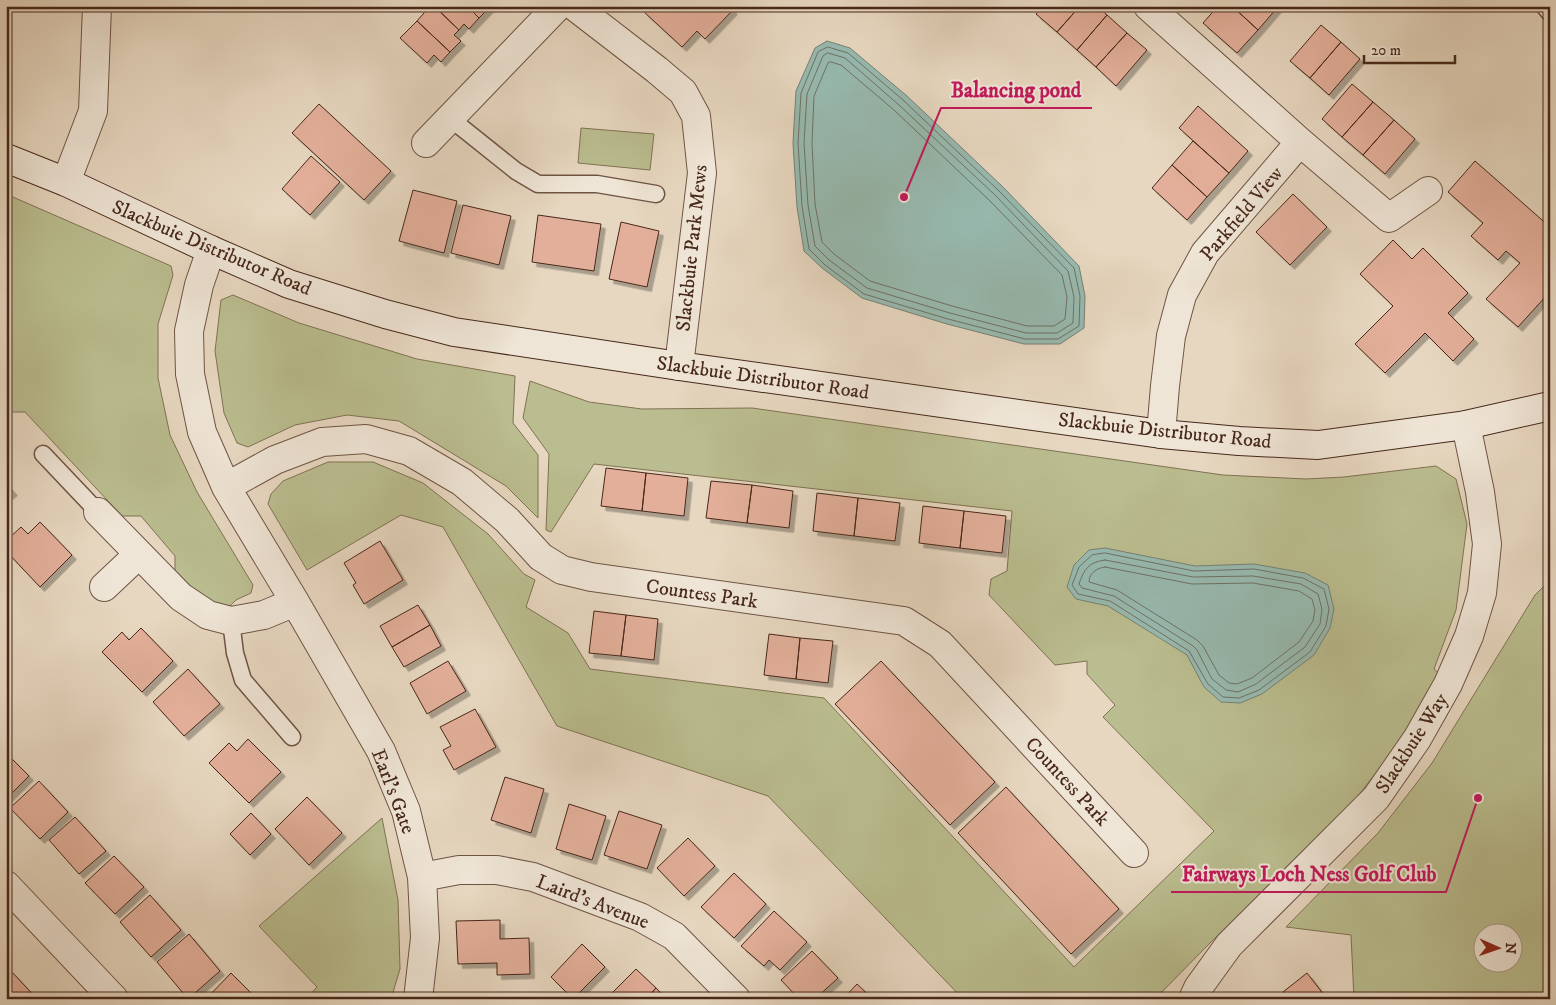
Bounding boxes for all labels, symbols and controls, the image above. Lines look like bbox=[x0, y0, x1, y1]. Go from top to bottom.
scale bar bbox=[1364, 32, 1455, 64]
text: 20 m bbox=[1371, 41, 1401, 60]
callout: Balancing pond bbox=[941, 72, 1092, 108]
text: Balancing pond bbox=[951, 78, 1082, 104]
street label: Parkfield View bbox=[1195, 161, 1289, 266]
street label: Slackbuie Park Mews bbox=[671, 163, 714, 333]
street label: Slackbuie Distributor Road bbox=[108, 195, 315, 302]
street label: Slackbuie Distributor Road bbox=[655, 351, 871, 406]
street label: Slackbuie Distributor Road bbox=[1057, 408, 1273, 455]
street label: Countess Park bbox=[644, 574, 759, 615]
street label: Slackbuie Way bbox=[1370, 688, 1454, 799]
street label: Countess Park bbox=[1019, 732, 1115, 832]
street label: Earl's Gate bbox=[365, 746, 420, 838]
callout: Fairways Loch Ness Golf Club bbox=[1171, 856, 1446, 892]
text: Fairways Loch Ness Golf Club bbox=[1182, 862, 1437, 888]
street label: Laird's Avenue bbox=[532, 869, 652, 935]
north arrow bbox=[1474, 922, 1524, 972]
text: N bbox=[1501, 942, 1519, 955]

